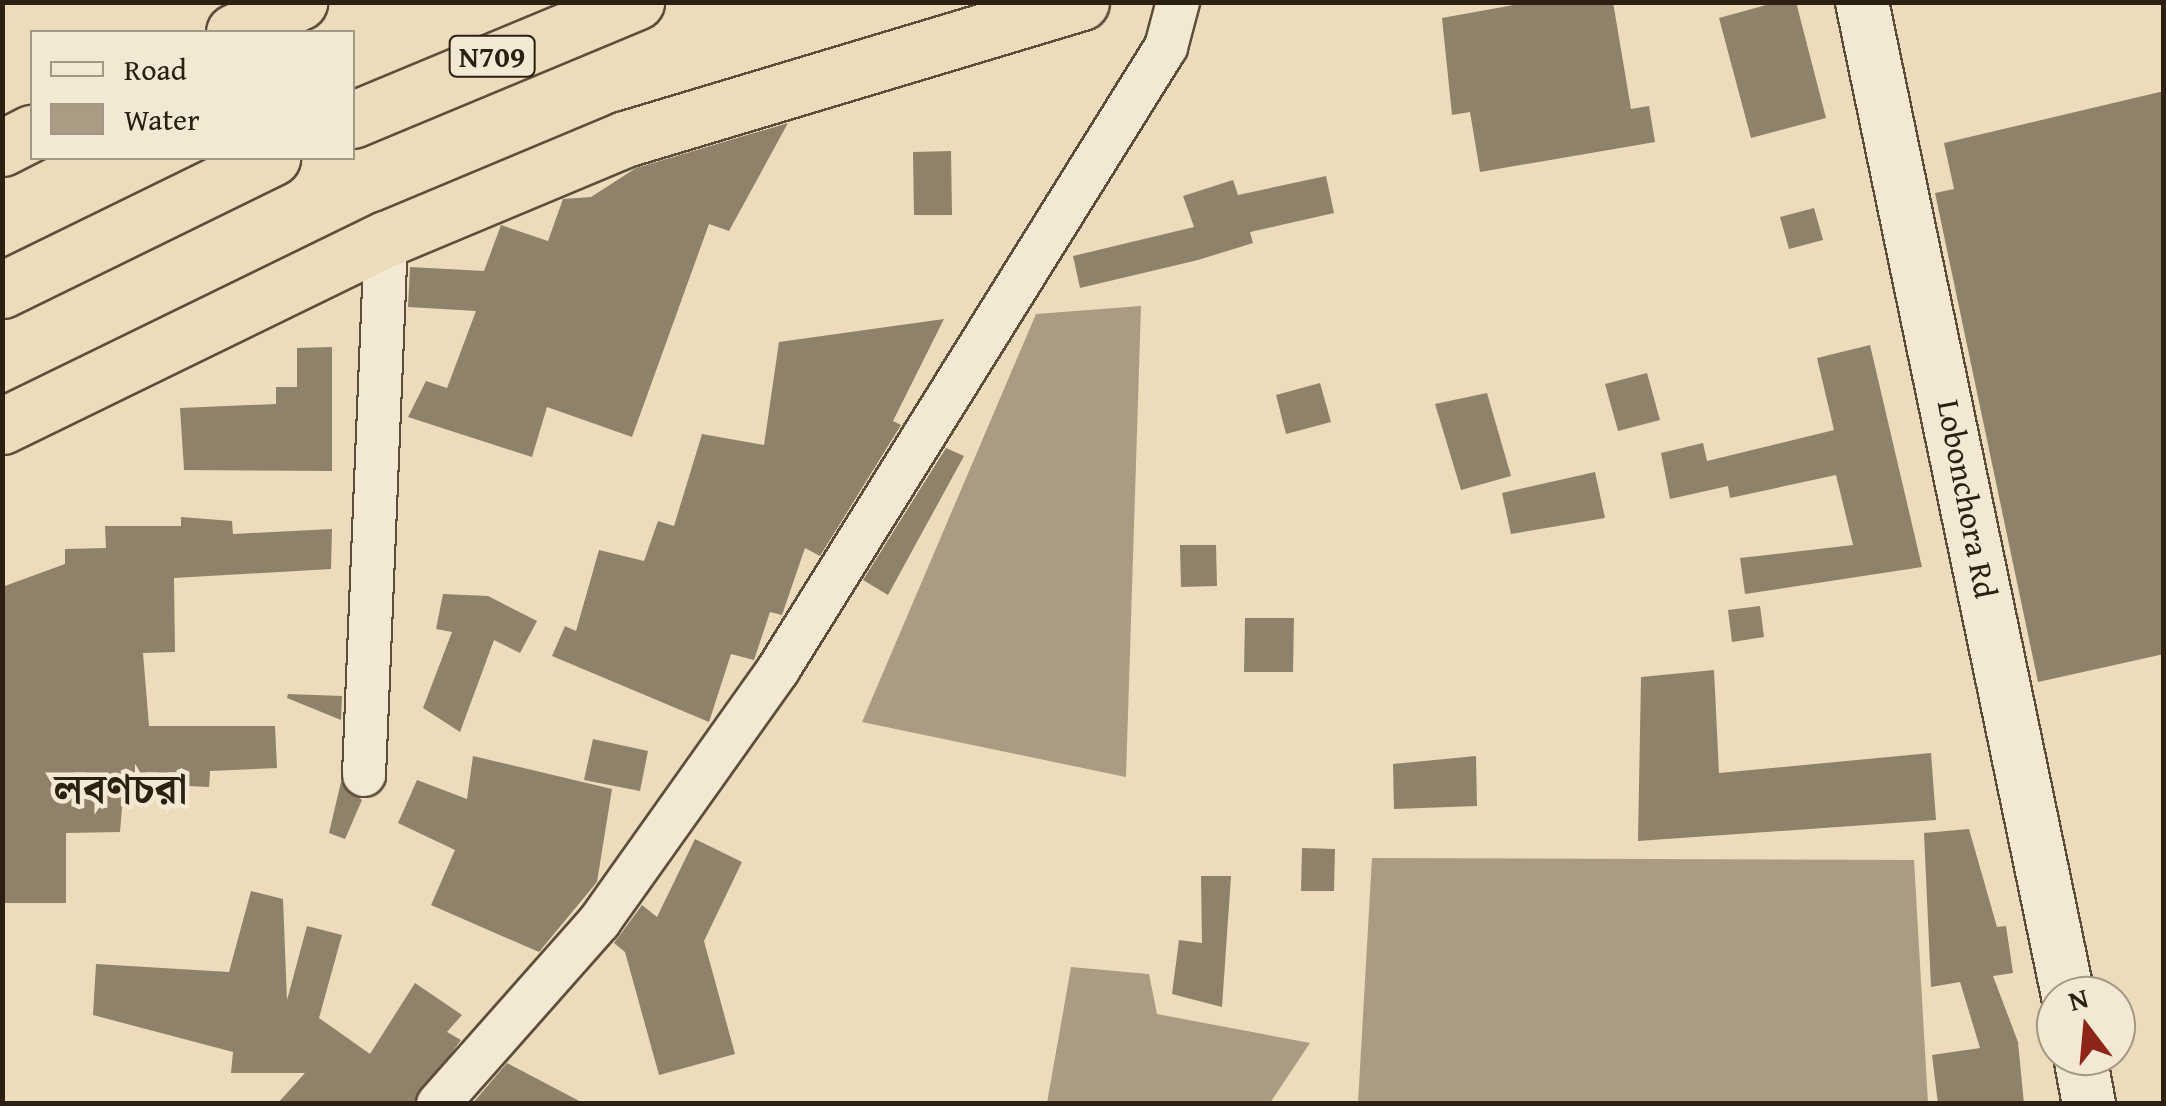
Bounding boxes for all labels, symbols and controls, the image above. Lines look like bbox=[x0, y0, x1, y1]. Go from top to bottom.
legend bbox=[30, 30, 355, 160]
road number: N709 bbox=[447, 31, 537, 81]
text: Road bbox=[124, 47, 187, 91]
text: Water bbox=[124, 97, 200, 141]
street label: Lobonchora Rd bbox=[1929, 397, 2005, 601]
district label: লবণচরা bbox=[55, 763, 187, 813]
north arrow bbox=[2036, 976, 2136, 1076]
text: N bbox=[2063, 976, 2093, 1021]

